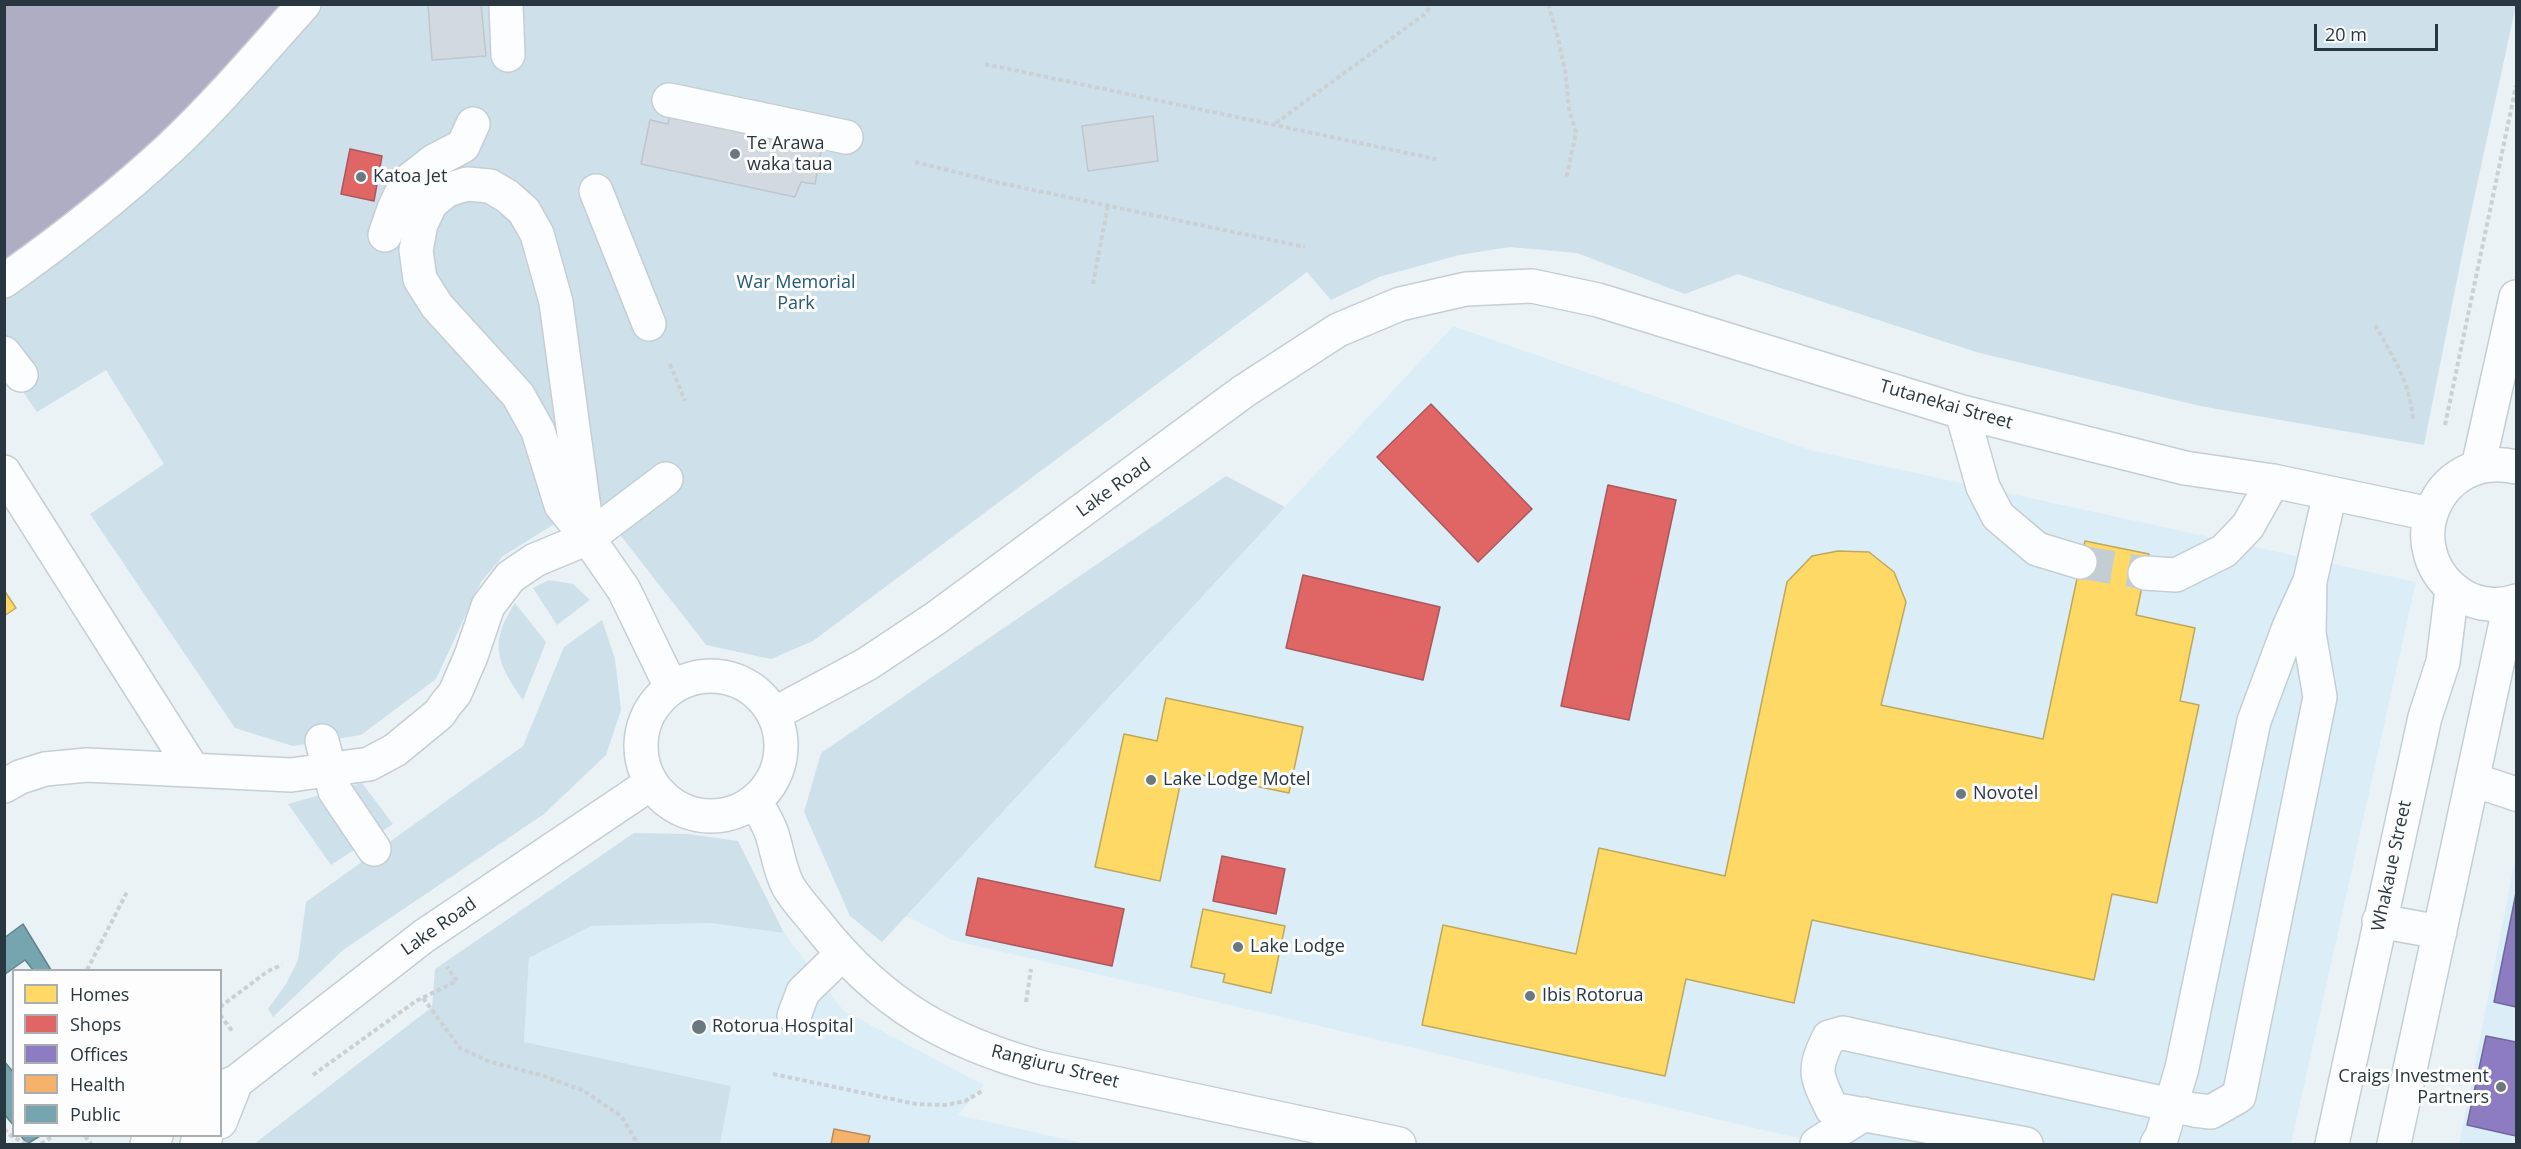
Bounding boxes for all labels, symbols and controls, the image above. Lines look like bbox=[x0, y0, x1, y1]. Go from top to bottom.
scale bar bbox=[2317, 12, 2442, 50]
text: 20 m bbox=[2325, 22, 2367, 46]
place label: Te Arawa waka taua bbox=[747, 133, 833, 176]
marker: Te Arawa waka taua bbox=[728, 147, 742, 161]
place label: Katoa Jet bbox=[373, 166, 447, 188]
marker: Katoa Jet bbox=[354, 170, 368, 184]
park label: War Memorial Park bbox=[737, 272, 855, 314]
street label: Tutanekai Street bbox=[1877, 376, 2015, 434]
street label: Lake Road bbox=[1073, 454, 1155, 522]
place label: Lake Lodge Motel bbox=[1163, 769, 1311, 791]
marker: Lake Lodge Motel bbox=[1144, 773, 1158, 787]
place label: Novotel bbox=[1973, 783, 2038, 805]
marker: Novotel bbox=[1954, 787, 1968, 801]
street label: Whakaue Street bbox=[2368, 799, 2416, 933]
street label: Lake Road bbox=[397, 893, 481, 961]
place label: Lake Lodge bbox=[1250, 936, 1345, 958]
marker: Lake Lodge bbox=[1231, 940, 1245, 954]
legend bbox=[12, 969, 222, 1137]
text: Homes bbox=[70, 982, 129, 1006]
place label: Ibis Rotorua bbox=[1542, 985, 1643, 1007]
marker: Ibis Rotorua bbox=[1523, 989, 1537, 1003]
text: Shops bbox=[70, 1012, 121, 1036]
place label: Rotorua Hospital bbox=[712, 1016, 853, 1038]
marker: Rotorua Hospital bbox=[690, 1018, 708, 1036]
street label: Rangiuru Street bbox=[989, 1041, 1121, 1093]
text: Offices bbox=[70, 1042, 128, 1066]
place label: Craigs Investment Partners bbox=[2338, 1066, 2489, 1108]
text: Health bbox=[70, 1072, 125, 1096]
marker: Craigs Investment Partners bbox=[2494, 1080, 2508, 1094]
text: Public bbox=[70, 1102, 121, 1126]

